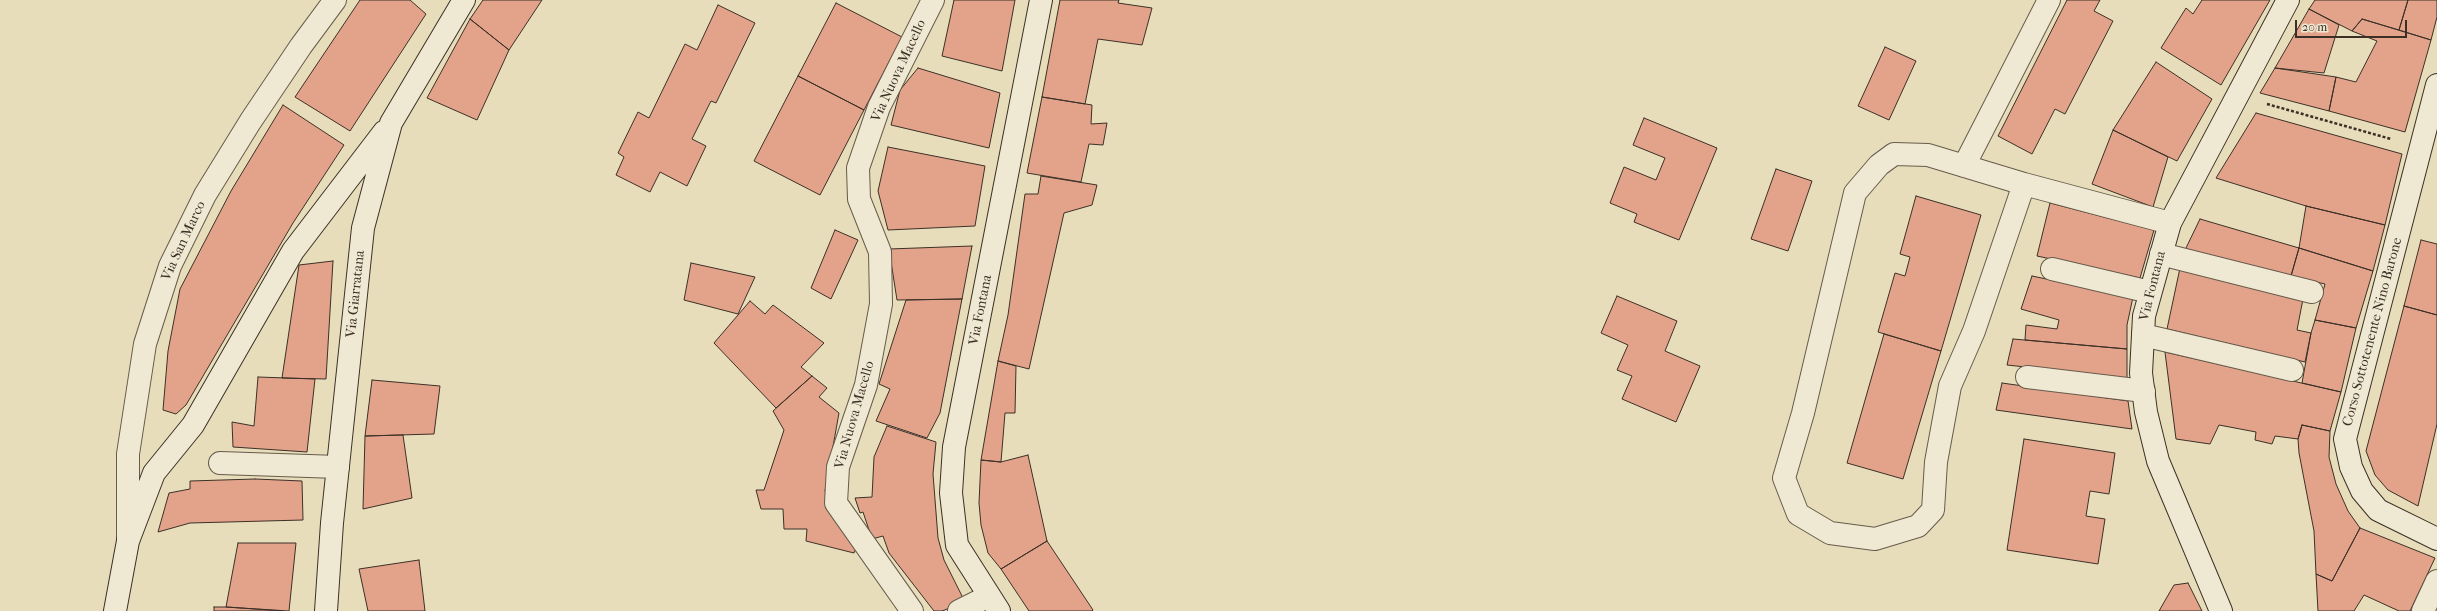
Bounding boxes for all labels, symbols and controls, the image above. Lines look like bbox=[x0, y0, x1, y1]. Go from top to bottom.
scale bar bbox=[2297, 12, 2409, 38]
street label: Via Nuova Macello bbox=[868, 17, 930, 125]
text: 20 m bbox=[2302, 20, 2327, 34]
street label: Via San Marco bbox=[158, 198, 210, 284]
street label: Corso Sottotenente Nino Barone bbox=[2340, 236, 2406, 428]
street label: Via Fontana bbox=[2136, 249, 2170, 323]
street label: Via Giarratana bbox=[343, 250, 369, 338]
street label: Via Fontana bbox=[966, 273, 996, 347]
street label: Via Nuova Macello bbox=[832, 359, 878, 471]

